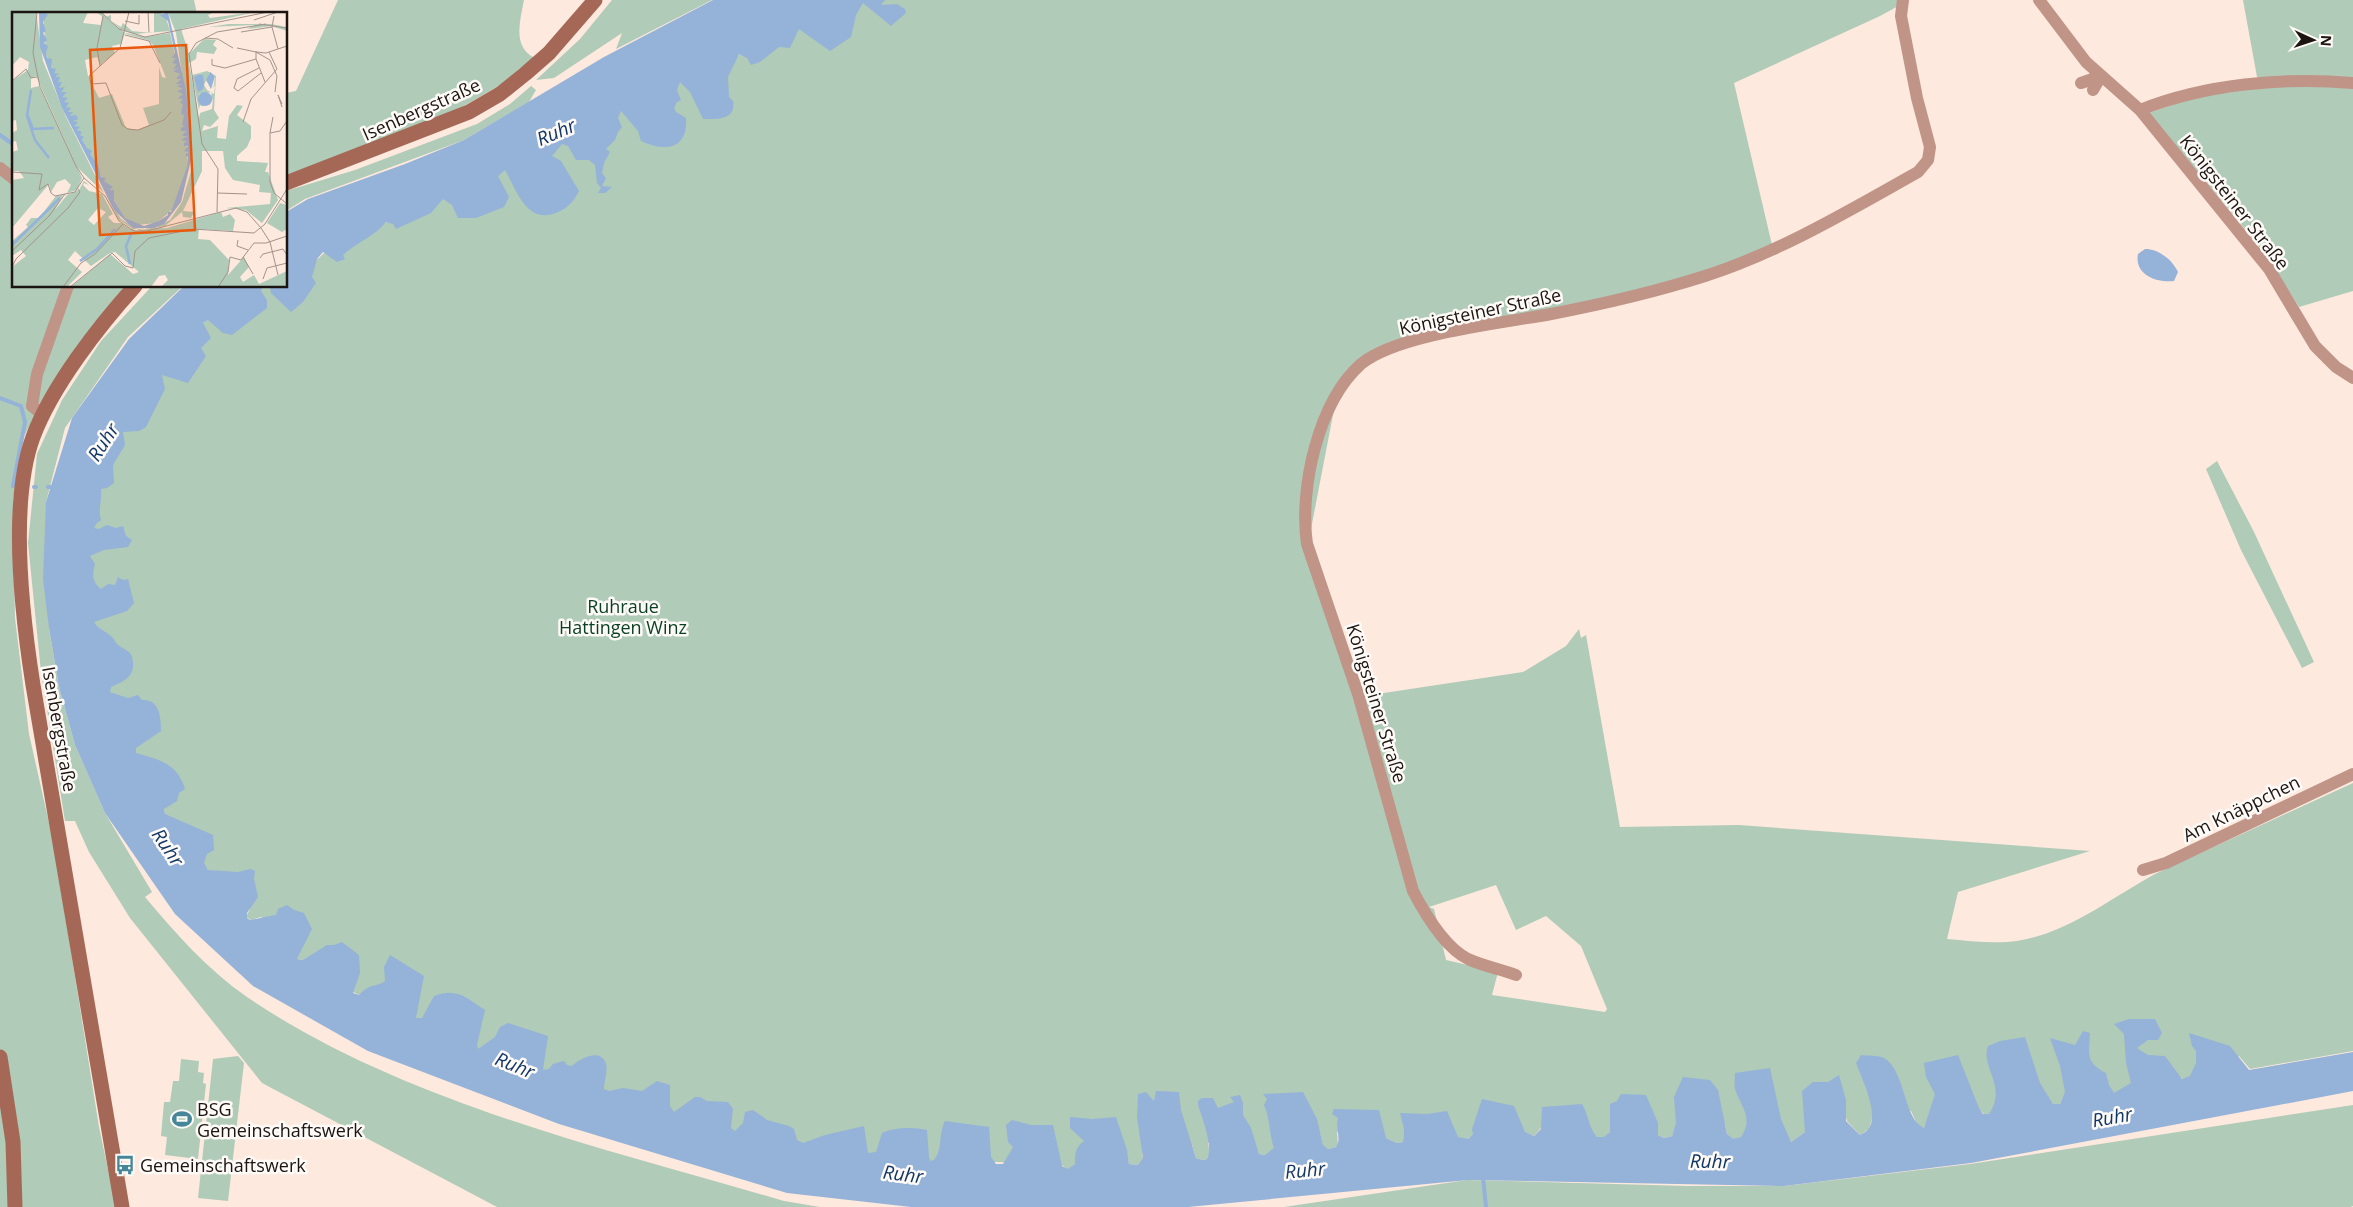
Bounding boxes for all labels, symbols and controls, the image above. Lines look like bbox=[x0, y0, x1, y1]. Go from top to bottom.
inset map bbox=[12, 12, 288, 288]
north arrow bbox=[2288, 15, 2338, 65]
text: N bbox=[2317, 35, 2336, 47]
street label: Isenbergstraße bbox=[358, 72, 484, 146]
water label: Ruhr bbox=[532, 112, 581, 152]
street label: Königsteiner Straße bbox=[2175, 130, 2295, 274]
street label: Königsteiner Straße bbox=[1397, 282, 1563, 340]
water label: Ruhr bbox=[81, 417, 126, 466]
park label: Ruhraue Hattingen Winz bbox=[559, 594, 687, 639]
street label: Königsteiner Straße bbox=[1341, 621, 1413, 785]
street label: Isenbergstraße bbox=[37, 665, 83, 793]
street label: Am Knäppchen bbox=[2178, 769, 2304, 847]
water label: Ruhr bbox=[146, 823, 191, 872]
water label: Ruhr bbox=[491, 1045, 540, 1085]
place label: BSG Gemeinschaftswerk bbox=[197, 1097, 363, 1142]
water label: Ruhr bbox=[2090, 1100, 2136, 1133]
sports icon: BSG Gemeinschaftswerk bbox=[171, 1108, 193, 1130]
water label: Ruhr bbox=[1690, 1148, 1732, 1174]
place label: Gemeinschaftswerk bbox=[140, 1153, 306, 1177]
bus stop icon: Gemeinschaftswerk bbox=[114, 1154, 136, 1176]
water label: Ruhr bbox=[1284, 1155, 1328, 1185]
water label: Ruhr bbox=[881, 1159, 926, 1190]

